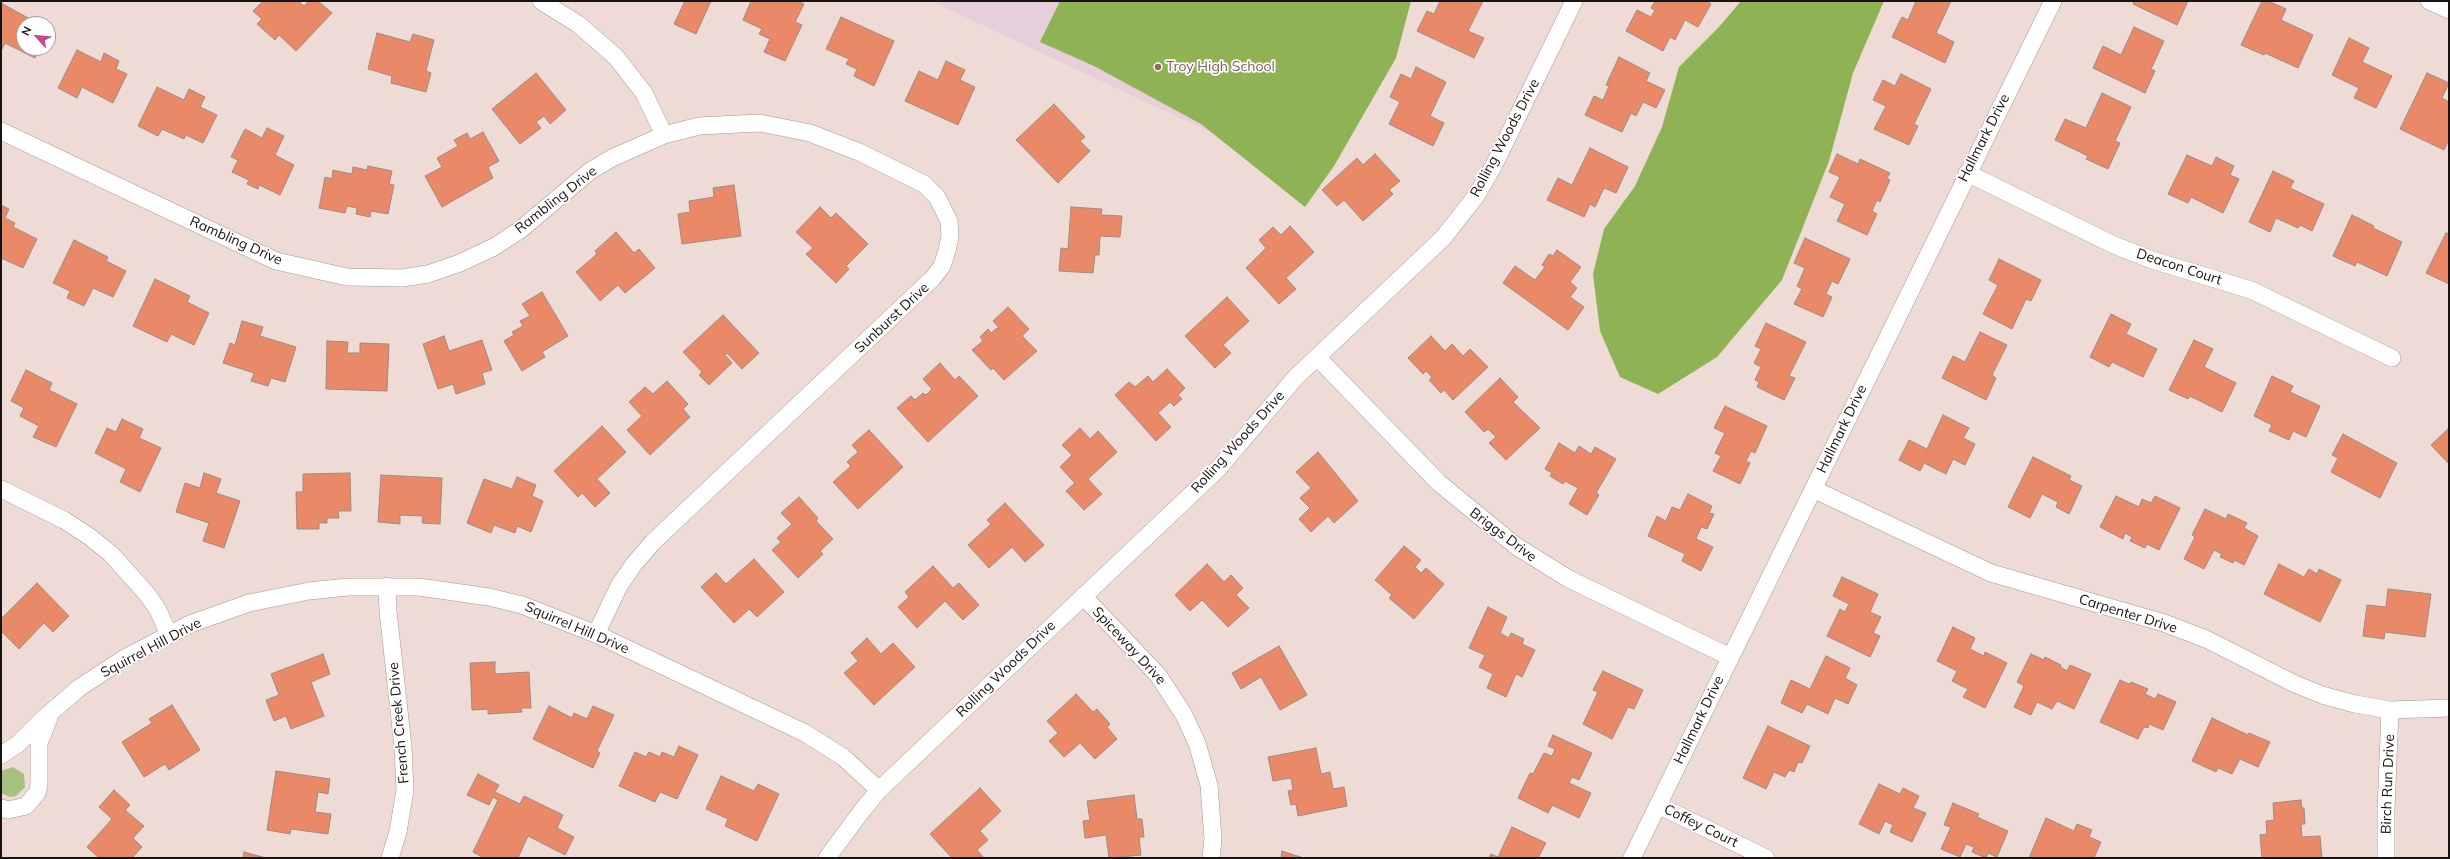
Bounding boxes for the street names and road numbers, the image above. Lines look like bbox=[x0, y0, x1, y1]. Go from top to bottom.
street label: Rolling Woods Drive bbox=[1467, 76, 1543, 200]
street label: Hallmark Drive bbox=[1955, 91, 2013, 185]
street label: Rambling Drive bbox=[512, 163, 600, 237]
street label: Rambling Drive bbox=[187, 213, 285, 269]
street label: Deacon Court bbox=[2134, 245, 2224, 289]
street label: Sunburst Drive bbox=[851, 279, 933, 357]
street label: Hallmark Drive bbox=[1813, 382, 1871, 476]
street label: Rolling Woods Drive bbox=[1188, 388, 1288, 496]
street label: Briggs Drive bbox=[1466, 504, 1540, 566]
street label: Carpenter Drive bbox=[2077, 591, 2179, 637]
street label: Squirrel Hill Drive bbox=[522, 599, 632, 657]
street label: Spiceway Drive bbox=[1089, 604, 1169, 688]
street label: Squirrel Hill Drive bbox=[98, 614, 204, 682]
street label: Rolling Woods Drive bbox=[953, 617, 1059, 721]
street label: French Creek Drive bbox=[385, 662, 413, 784]
street label: Hallmark Drive bbox=[1670, 673, 1728, 767]
street label: Birch Run Drive bbox=[2378, 734, 2398, 834]
street label: Coffey Court bbox=[1661, 801, 1741, 851]

